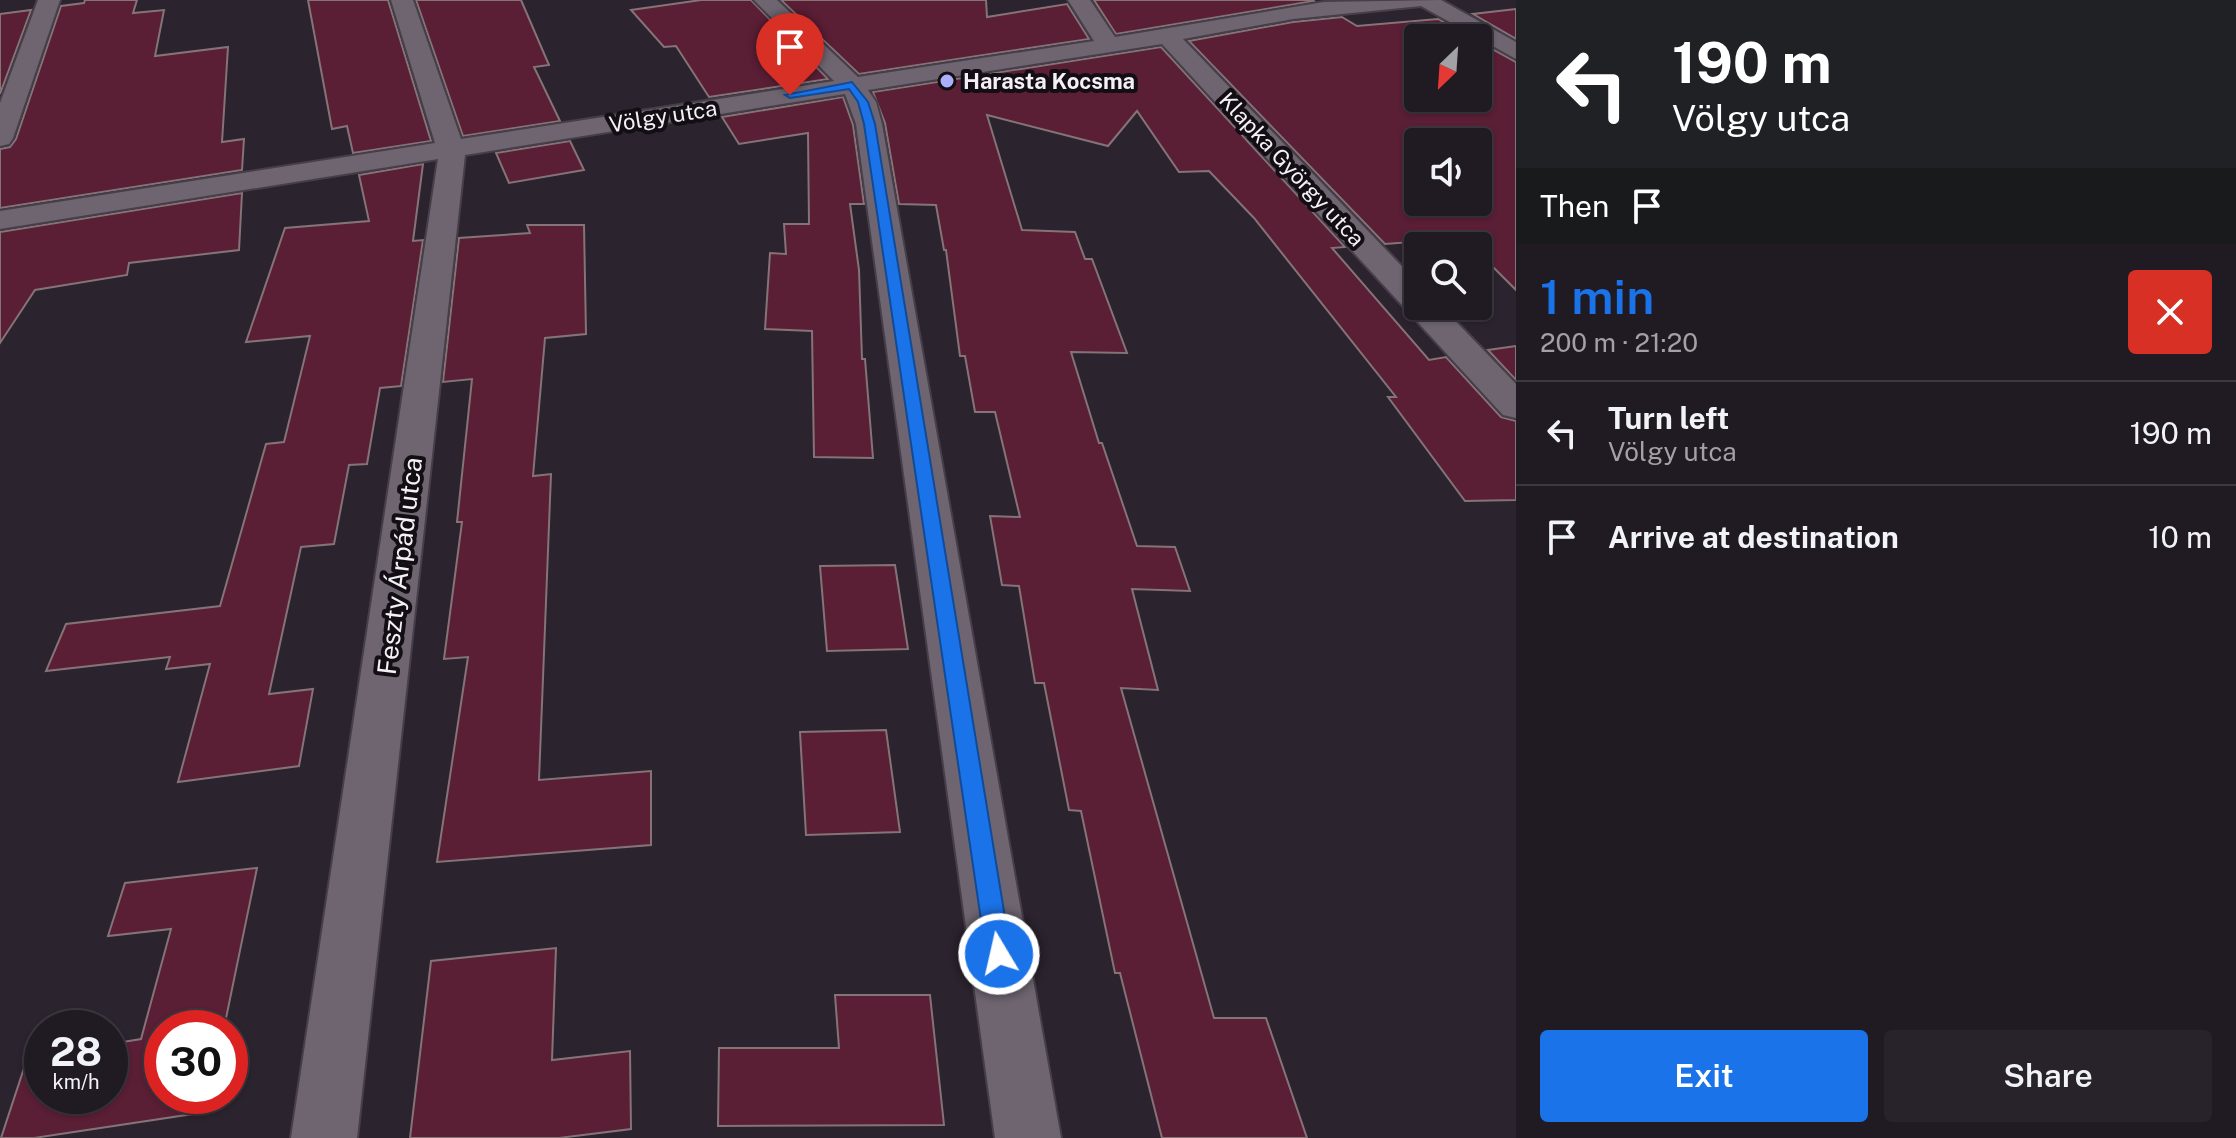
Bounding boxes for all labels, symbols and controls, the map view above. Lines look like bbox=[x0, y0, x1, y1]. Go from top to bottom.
pin bbox=[756, 13, 824, 95]
north arrow bbox=[1404, 24, 1492, 112]
map controls bbox=[1404, 24, 1492, 320]
icon: arrive bbox=[768, 25, 812, 69]
text: 190 m bbox=[1672, 30, 1832, 96]
icon: left bbox=[1540, 32, 1644, 136]
place label: Harasta Kocsma bbox=[963, 68, 1135, 94]
marker: Harasta Kocsma bbox=[938, 72, 956, 90]
street label: Klapka György utca bbox=[1214, 87, 1370, 251]
street label: Völgy utca bbox=[607, 95, 719, 137]
text: Völgy utca bbox=[1672, 97, 1850, 139]
button: sound bbox=[1404, 128, 1492, 216]
icon: arrive bbox=[1625, 184, 1669, 228]
text: Then bbox=[1540, 188, 1609, 224]
button: search bbox=[1404, 232, 1492, 320]
text: 1 min bbox=[1540, 268, 1654, 325]
button: close bbox=[2128, 270, 2212, 354]
text: 200 m · 21:20 bbox=[1540, 327, 1698, 358]
text: Turn left bbox=[1608, 400, 1729, 436]
icon: left bbox=[1540, 411, 1584, 455]
text: 190 m bbox=[2130, 415, 2212, 451]
text: Völgy utca bbox=[1608, 436, 1737, 467]
street label: Feszty Árpád utca bbox=[371, 455, 428, 676]
icon: arrive bbox=[1540, 515, 1584, 559]
text: Arrive at destination bbox=[1608, 519, 1899, 555]
text: 10 m bbox=[2148, 519, 2212, 555]
position arrow bbox=[957, 912, 1041, 996]
speed limit sign: 30 bbox=[144, 1010, 248, 1114]
text: 28 bbox=[50, 1028, 102, 1075]
button: Exit bbox=[1540, 1030, 1868, 1122]
button: Share bbox=[1884, 1030, 2212, 1122]
text: km/h bbox=[52, 1070, 100, 1094]

